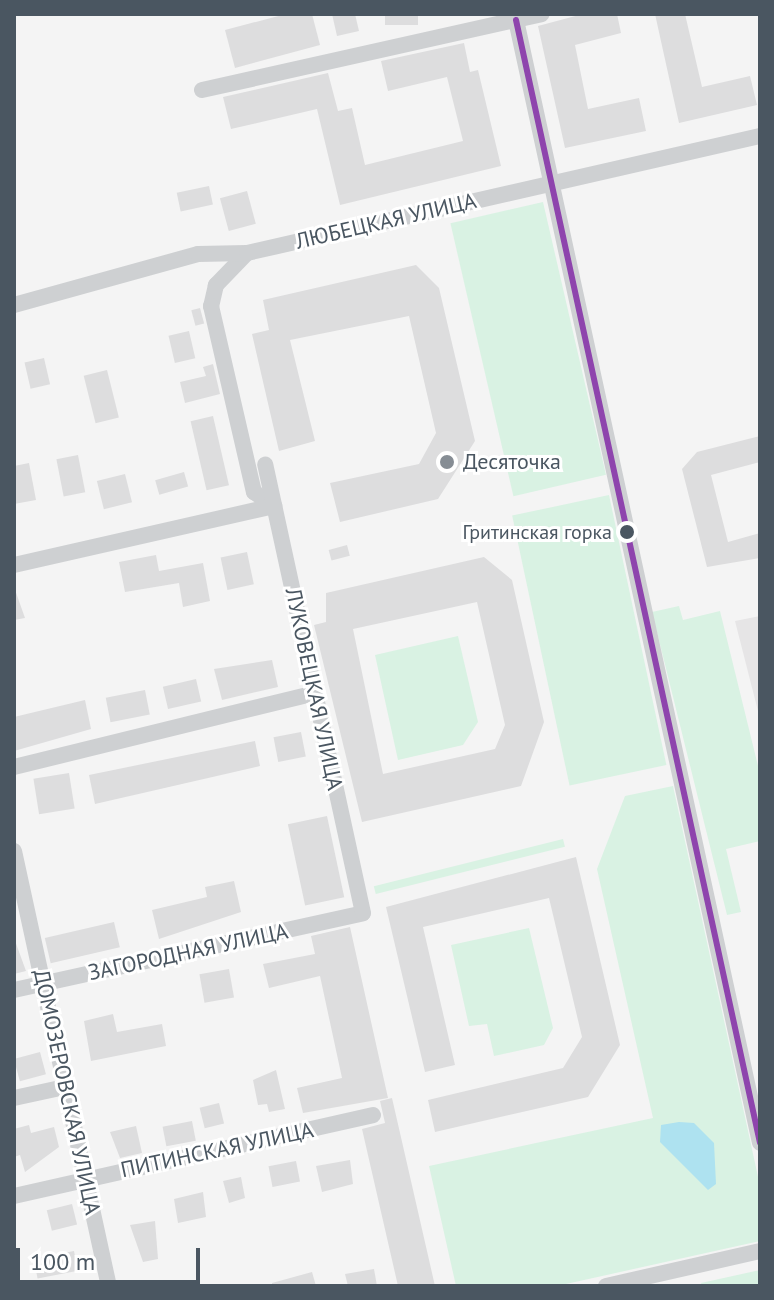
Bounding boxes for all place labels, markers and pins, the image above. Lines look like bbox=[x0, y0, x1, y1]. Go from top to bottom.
place label: Десяточка bbox=[463, 449, 561, 475]
marker: Десяточка bbox=[438, 453, 456, 471]
place label: Гритинская горка bbox=[463, 520, 612, 544]
marker: Гритинская горка bbox=[619, 524, 635, 540]

